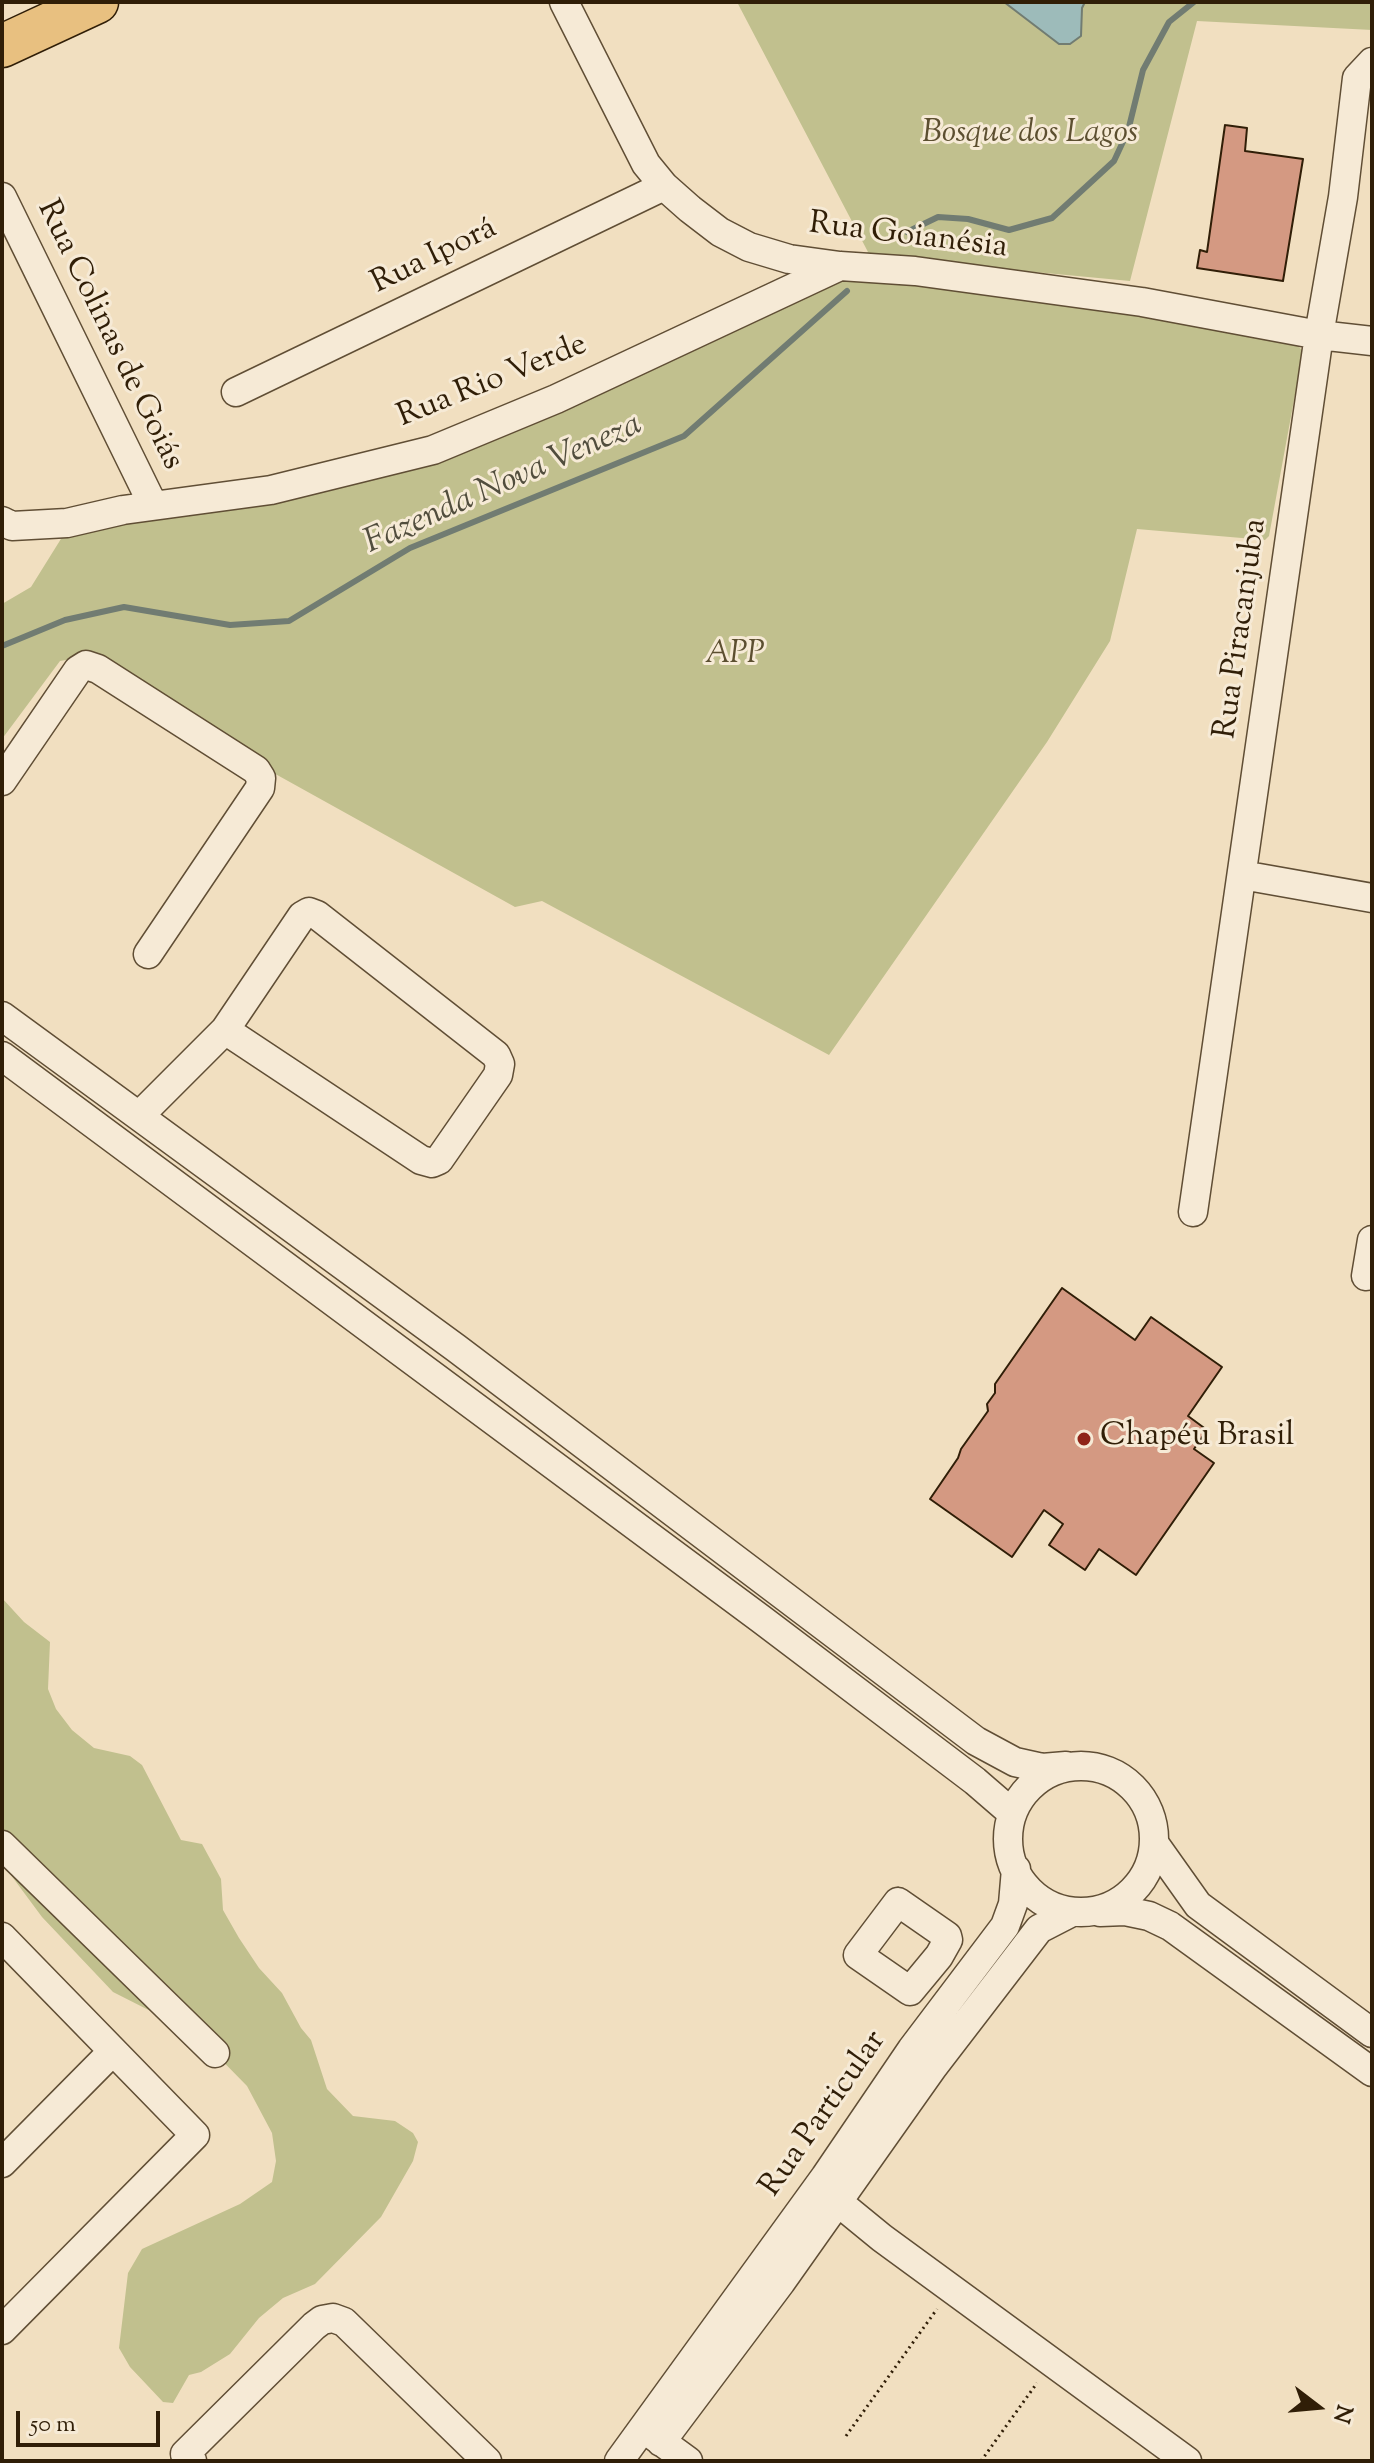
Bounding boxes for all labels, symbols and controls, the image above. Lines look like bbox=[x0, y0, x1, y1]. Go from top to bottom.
park label: Bosque dos Lagos bbox=[922, 117, 1138, 155]
street label: Rua Colinas de Goiás bbox=[26, 195, 190, 477]
street label: Rua Goianésia bbox=[807, 207, 1009, 269]
street label: Rua Iporá bbox=[366, 211, 504, 305]
street label: Rua Rio Verde bbox=[393, 328, 593, 438]
water label: Fazenda Nova Veneza bbox=[359, 406, 649, 566]
street label: Rua Piracanjuba bbox=[1209, 517, 1277, 741]
park label: APP bbox=[705, 638, 765, 676]
place label: Chapéu Brasil bbox=[1100, 1420, 1294, 1458]
marker: Chapéu Brasil bbox=[1075, 1430, 1093, 1448]
street label: Rua Particular bbox=[754, 2025, 896, 2205]
north arrow bbox=[1278, 2367, 1358, 2447]
scale bar bbox=[20, 2395, 164, 2445]
text: N bbox=[1323, 2401, 1359, 2426]
text: 50 m bbox=[30, 2408, 76, 2442]

